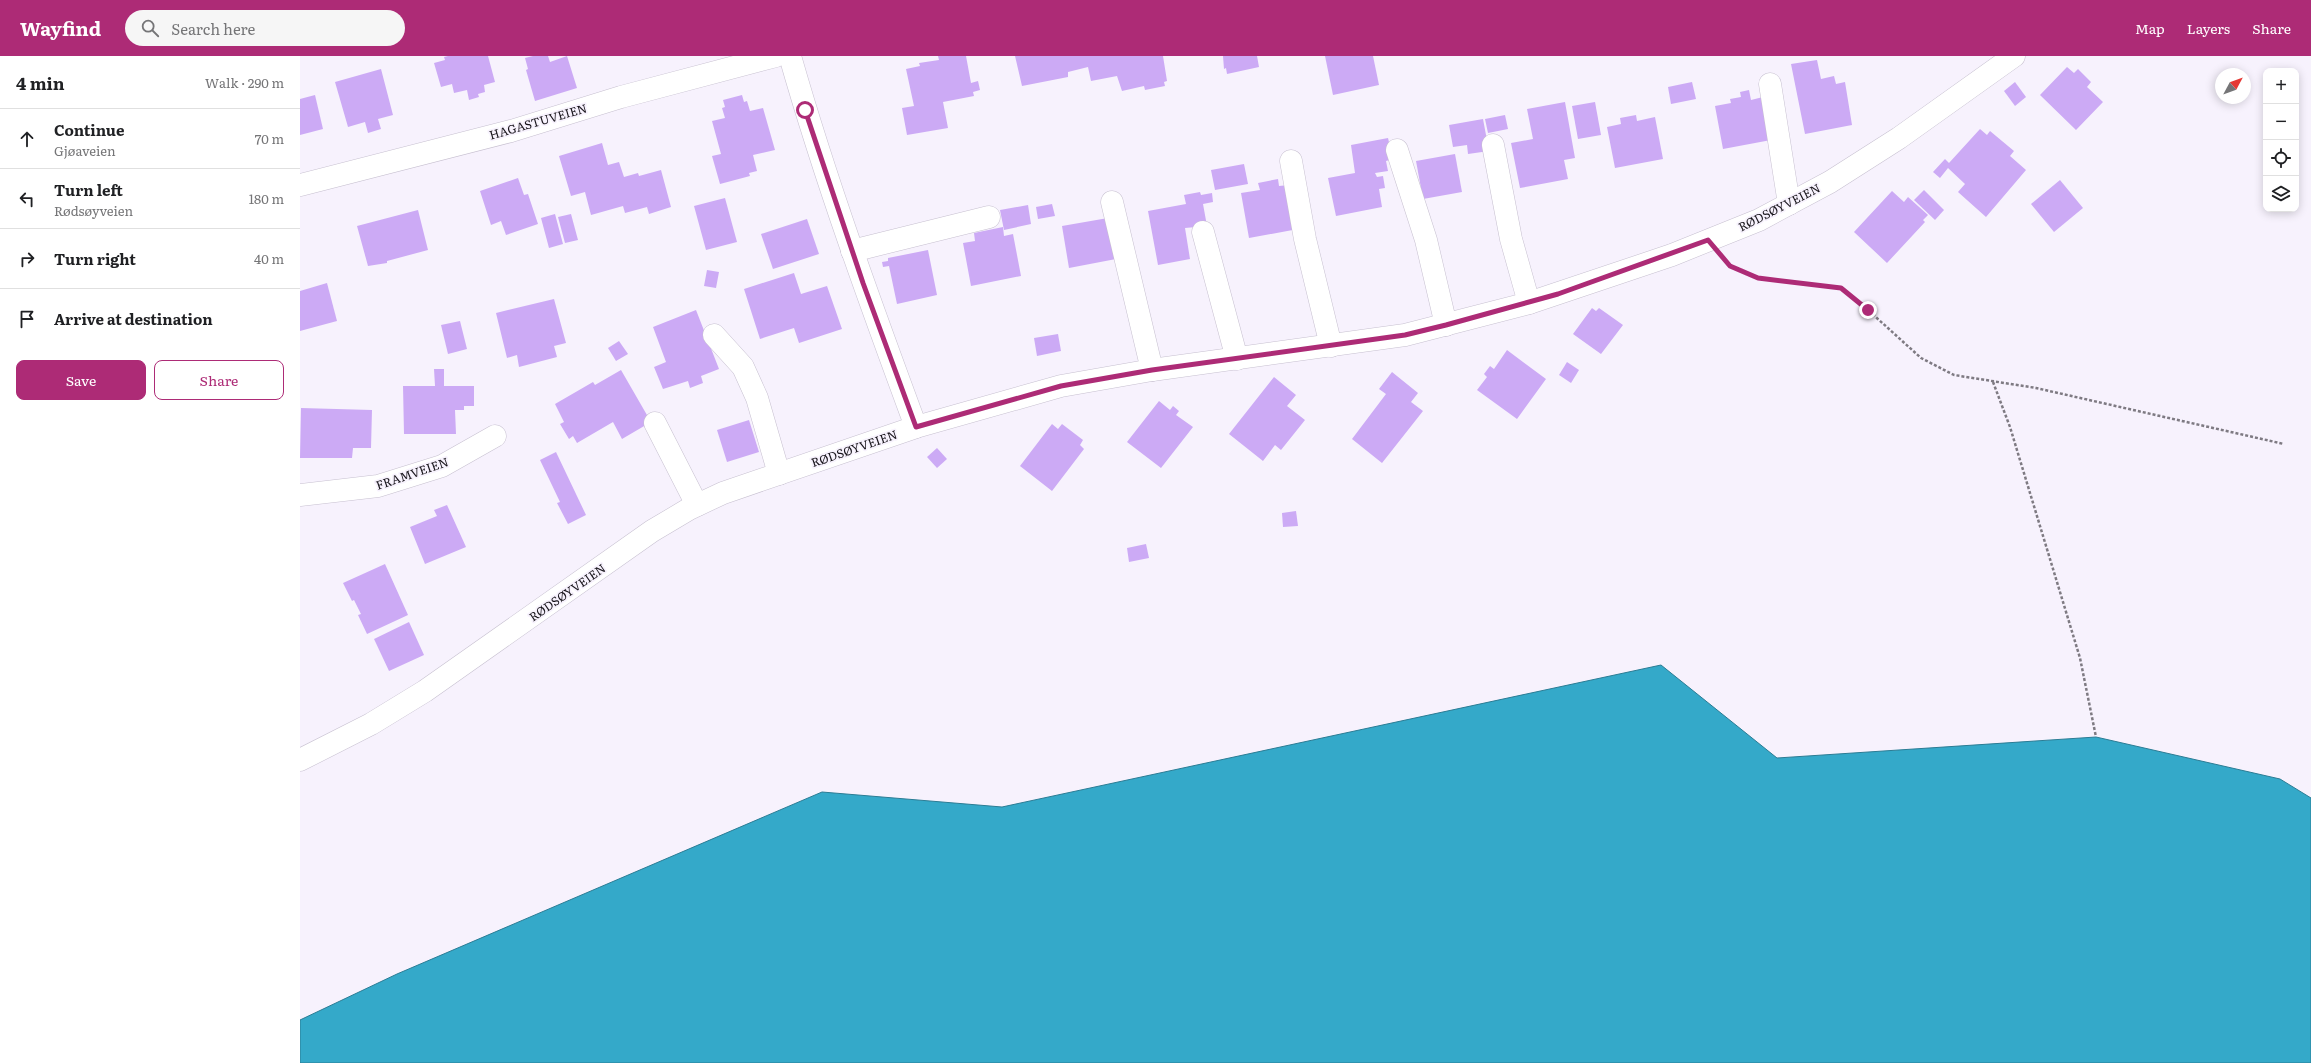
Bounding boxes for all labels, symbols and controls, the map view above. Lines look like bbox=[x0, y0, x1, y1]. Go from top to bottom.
search box bbox=[125, 10, 405, 46]
text: Wayfind bbox=[20, 14, 101, 42]
icon: search bbox=[139, 17, 161, 39]
text: Search here bbox=[171, 17, 255, 40]
text: Map bbox=[2135, 18, 2165, 38]
text: Layers bbox=[2187, 18, 2230, 38]
text: Share bbox=[2252, 18, 2291, 38]
north arrow bbox=[2215, 68, 2251, 104]
map controls bbox=[2263, 68, 2299, 212]
button: + bbox=[2263, 68, 2299, 104]
text: 4 min bbox=[16, 70, 65, 95]
text: Walk · 290 m bbox=[205, 73, 284, 92]
street label: HAGASTUVEIEN bbox=[487, 98, 589, 144]
route start bbox=[796, 101, 814, 119]
button: − bbox=[2263, 104, 2299, 140]
text: Continue bbox=[54, 118, 124, 141]
icon: ahead bbox=[16, 128, 38, 150]
text: 70 m bbox=[255, 129, 284, 148]
button: locate bbox=[2263, 140, 2299, 176]
text: Gjøaveien bbox=[54, 141, 116, 160]
button: layers bbox=[2263, 176, 2299, 212]
text: Turn left bbox=[54, 178, 123, 201]
street label: RØDSØYVEIEN bbox=[1735, 179, 1823, 235]
icon: left bbox=[16, 188, 38, 210]
text: 180 m bbox=[249, 189, 284, 208]
text: Rødsøyveien bbox=[54, 201, 133, 220]
text: Turn right bbox=[54, 247, 136, 270]
icon: right bbox=[16, 248, 38, 270]
text: 40 m bbox=[254, 249, 284, 268]
route end bbox=[1859, 301, 1877, 319]
text: Arrive at destination bbox=[54, 307, 213, 330]
icon: arrive bbox=[16, 308, 38, 330]
button: Save bbox=[16, 360, 146, 400]
button: Share bbox=[154, 360, 284, 400]
street label: RØDSØYVEIEN bbox=[809, 425, 899, 471]
street label: FRAMVEIEN bbox=[373, 452, 451, 494]
street label: RØDSØYVEIEN bbox=[525, 559, 609, 625]

